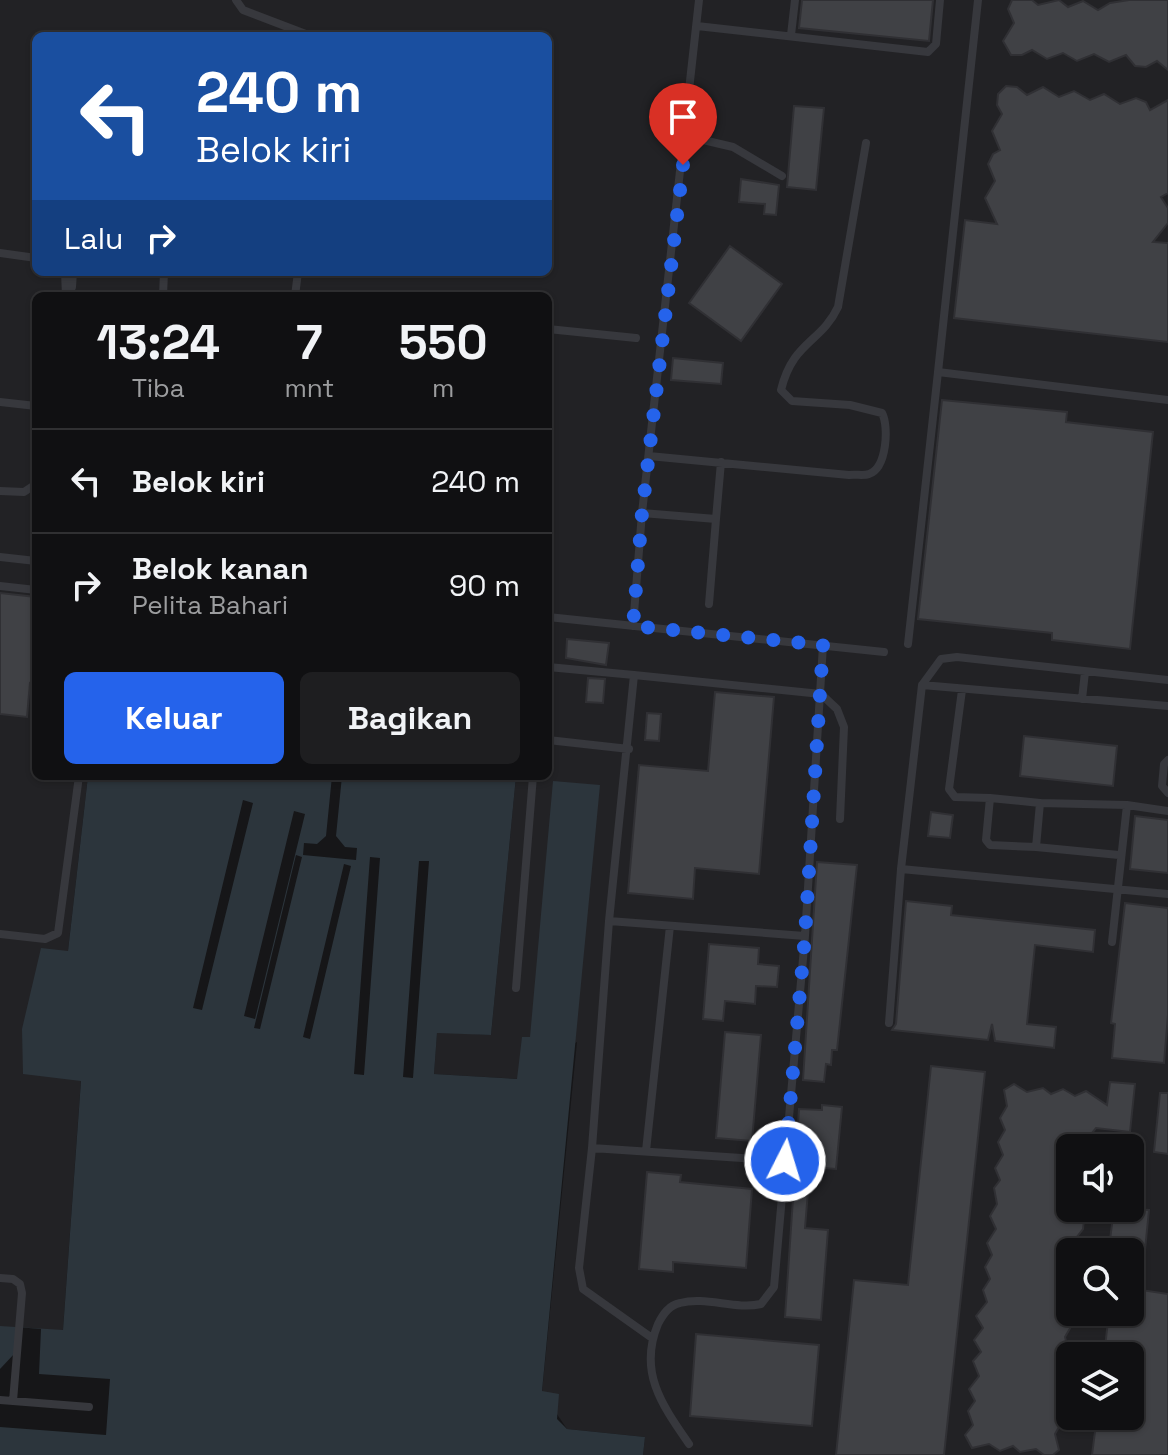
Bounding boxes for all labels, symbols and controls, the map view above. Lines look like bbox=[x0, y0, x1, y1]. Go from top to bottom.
text: 240 m bbox=[196, 57, 362, 128]
icon: left bbox=[64, 64, 168, 168]
pin bbox=[649, 83, 717, 165]
icon: arrive bbox=[661, 95, 705, 139]
text: Belok kiri bbox=[196, 127, 351, 173]
icon: right bbox=[139, 216, 183, 260]
text: Lalu bbox=[64, 219, 123, 258]
text: 13:24 bbox=[96, 312, 220, 373]
text: 7 bbox=[296, 312, 323, 373]
text: 550 bbox=[399, 312, 488, 373]
text: Tiba bbox=[132, 371, 185, 405]
text: mnt bbox=[284, 371, 334, 405]
text: m bbox=[432, 371, 454, 405]
icon: left bbox=[64, 459, 108, 503]
text: Belok kiri bbox=[132, 462, 265, 501]
text: 240 m bbox=[431, 462, 520, 501]
text: Belok kanan bbox=[132, 549, 308, 588]
icon: right bbox=[64, 563, 108, 607]
text: 90 m bbox=[449, 566, 520, 605]
text: Pelita Bahari bbox=[132, 588, 288, 622]
button: Keluar bbox=[64, 672, 284, 764]
button: Bagikan bbox=[300, 672, 520, 764]
position arrow bbox=[743, 1119, 827, 1203]
map controls bbox=[1056, 1134, 1144, 1430]
button: sound bbox=[1056, 1134, 1144, 1222]
button: search bbox=[1056, 1238, 1144, 1326]
button: layers bbox=[1056, 1342, 1144, 1430]

